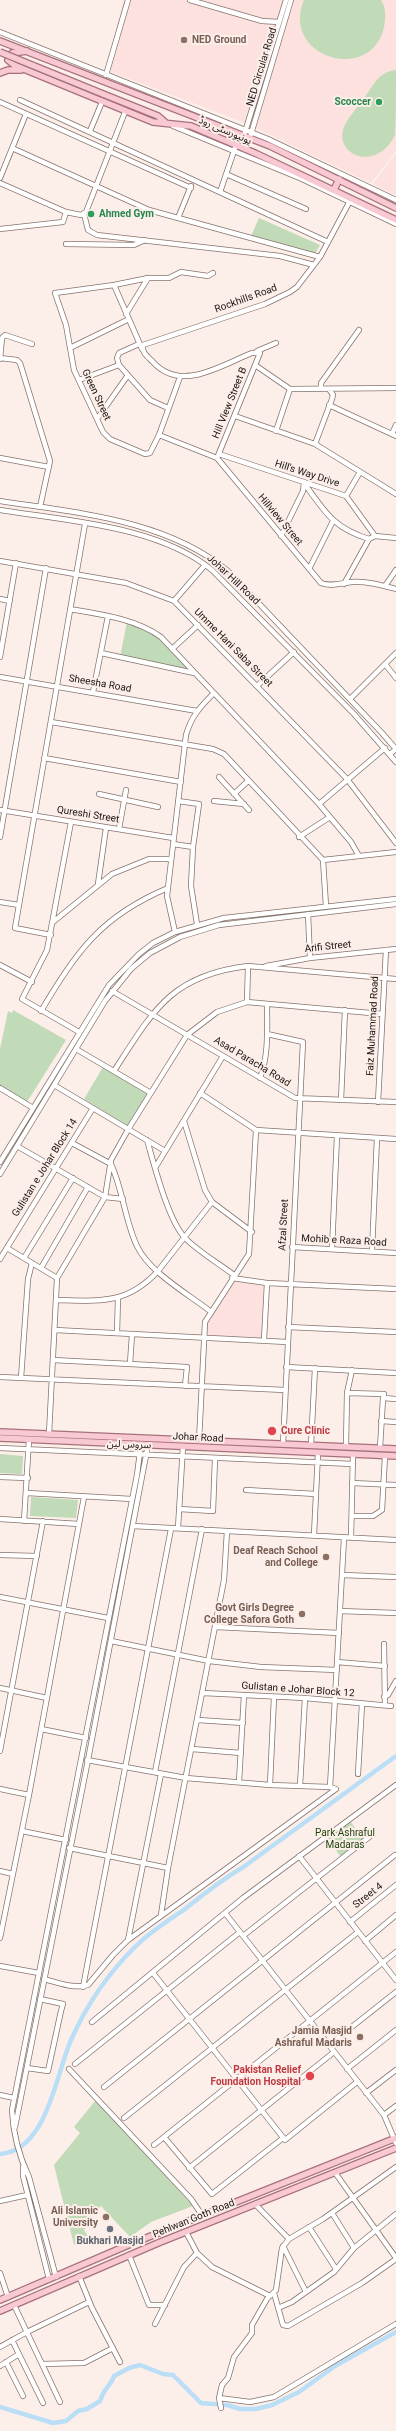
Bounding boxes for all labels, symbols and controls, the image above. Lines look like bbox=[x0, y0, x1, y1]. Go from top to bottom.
street label: NED Circular Road bbox=[244, 26, 280, 108]
place label: NED Ground bbox=[192, 34, 246, 46]
marker: NED Ground bbox=[179, 35, 189, 45]
place label: Scoccer bbox=[335, 96, 371, 108]
marker: Scoccer bbox=[374, 97, 384, 107]
street label: یونیورسٹی روڈ bbox=[197, 114, 253, 148]
place label: Ahmed Gym bbox=[99, 208, 154, 220]
marker: Ahmed Gym bbox=[86, 209, 96, 219]
street label: Rockhills Road bbox=[213, 282, 279, 316]
street label: Hill View Street B bbox=[210, 365, 250, 441]
street label: Green Street bbox=[79, 367, 113, 423]
street label: Hill's Way Drive bbox=[273, 458, 341, 490]
street label: Hillview Street bbox=[255, 492, 305, 548]
street label: Johar Hill Road bbox=[204, 552, 262, 608]
street label: Umme Hani Saba Street bbox=[191, 606, 275, 690]
street label: Sheesha Road bbox=[68, 673, 132, 695]
street label: Qureshi Street bbox=[56, 804, 120, 826]
street label: Arifi Street bbox=[304, 939, 352, 955]
street label: Faiz Muhammad Road bbox=[364, 976, 382, 1076]
street label: Asad Paracha Road bbox=[212, 1034, 292, 1090]
street label: Gulistan e Johar Block 14 bbox=[10, 1117, 80, 1219]
street label: Afzal Street bbox=[277, 1199, 291, 1251]
street label: Mohib e Raza Road bbox=[301, 1233, 387, 1249]
marker: Cure Clinic bbox=[266, 1425, 278, 1437]
place label: Cure Clinic bbox=[281, 1425, 330, 1437]
street label: Johar Road bbox=[172, 1431, 224, 1445]
street label: سروس لین bbox=[107, 1438, 151, 1452]
place label: Deaf Reach School and College bbox=[233, 1545, 318, 1568]
marker: Deaf Reach School and College bbox=[321, 1552, 331, 1562]
place label: Govt Girls Degree College Safora Goth bbox=[204, 1602, 294, 1626]
marker: Govt Girls Degree College Safora Goth bbox=[297, 1609, 307, 1619]
street label: Gulistan e Johar Block 12 bbox=[241, 1680, 355, 1700]
park label: Park Ashraful Madaras bbox=[315, 1827, 375, 1850]
street label: Street 4 bbox=[351, 1881, 385, 1911]
place label: Jamia Masjid Ashraful Madaris bbox=[275, 2025, 352, 2048]
marker: Jamia Masjid Ashraful Madaris bbox=[355, 2032, 365, 2042]
place label: Pakistan Relief Foundation Hospital bbox=[211, 2064, 301, 2088]
marker: Pakistan Relief Foundation Hospital bbox=[304, 2070, 316, 2082]
street label: Pehlwan Goth Road bbox=[151, 2197, 237, 2241]
place label: Ali Islamic University bbox=[51, 2205, 98, 2228]
marker: Ali Islamic University bbox=[101, 2212, 111, 2222]
marker: Bukhari Masjid bbox=[105, 2224, 115, 2234]
place label: Bukhari Masjid bbox=[76, 2235, 144, 2247]

